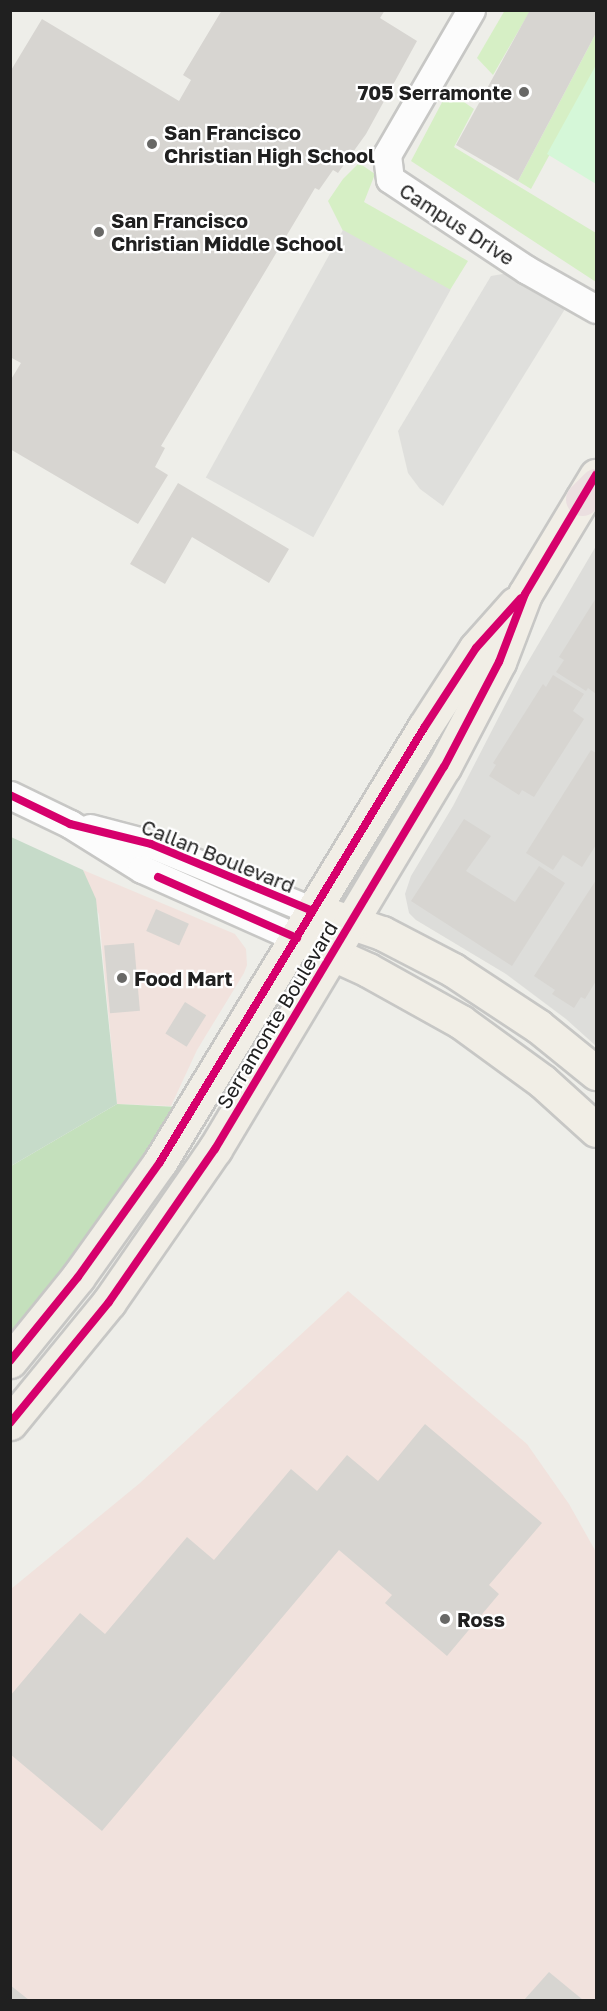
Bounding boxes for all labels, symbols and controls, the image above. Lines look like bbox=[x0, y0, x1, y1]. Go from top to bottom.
place label: 705 Serramonte bbox=[357, 80, 512, 104]
marker: 705 Serramonte bbox=[517, 85, 531, 99]
place label: San Francisco Christian High School bbox=[164, 120, 375, 167]
marker: San Francisco Christian High School bbox=[145, 137, 159, 151]
street label: Campus Drive bbox=[395, 178, 519, 270]
place label: San Francisco Christian Middle School bbox=[111, 208, 343, 255]
marker: San Francisco Christian Middle School bbox=[92, 225, 106, 239]
street label: Callan Boulevard bbox=[138, 814, 298, 898]
street label: Serramonte Boulevard bbox=[212, 917, 342, 1113]
place label: Food Mart bbox=[134, 966, 233, 990]
marker: Food Mart bbox=[115, 971, 129, 985]
place label: Ross bbox=[457, 1607, 505, 1631]
marker: Ross bbox=[438, 1612, 452, 1626]

